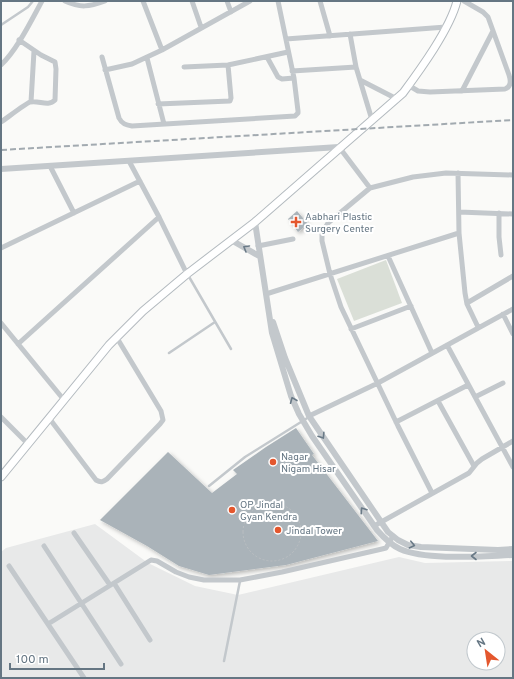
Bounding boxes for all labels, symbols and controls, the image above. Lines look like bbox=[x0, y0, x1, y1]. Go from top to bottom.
place label: Aabhari Plastic Surgery Center bbox=[305, 211, 374, 236]
marker: Aabhari Plastic Surgery Center bbox=[290, 216, 302, 228]
one-way arrow bbox=[242, 245, 250, 252]
one-way arrow bbox=[290, 397, 298, 404]
one-way arrow bbox=[317, 432, 325, 439]
place label: Nagar Nigam Hisar bbox=[281, 451, 336, 476]
marker: Nagar Nigam Hisar bbox=[268, 457, 278, 467]
place label: OP Jindal Gyan Kendra bbox=[240, 499, 297, 524]
marker: OP Jindal Gyan Kendra bbox=[227, 505, 237, 515]
one-way arrow bbox=[360, 507, 368, 514]
marker: Jindal Tower bbox=[273, 525, 283, 535]
place label: Jindal Tower bbox=[286, 525, 342, 538]
one-way arrow bbox=[409, 541, 415, 549]
one-way arrow bbox=[471, 552, 477, 560]
north arrow bbox=[466, 631, 506, 671]
text: N bbox=[475, 635, 488, 651]
scale bar bbox=[10, 645, 104, 671]
text: 100 m bbox=[16, 652, 49, 668]

